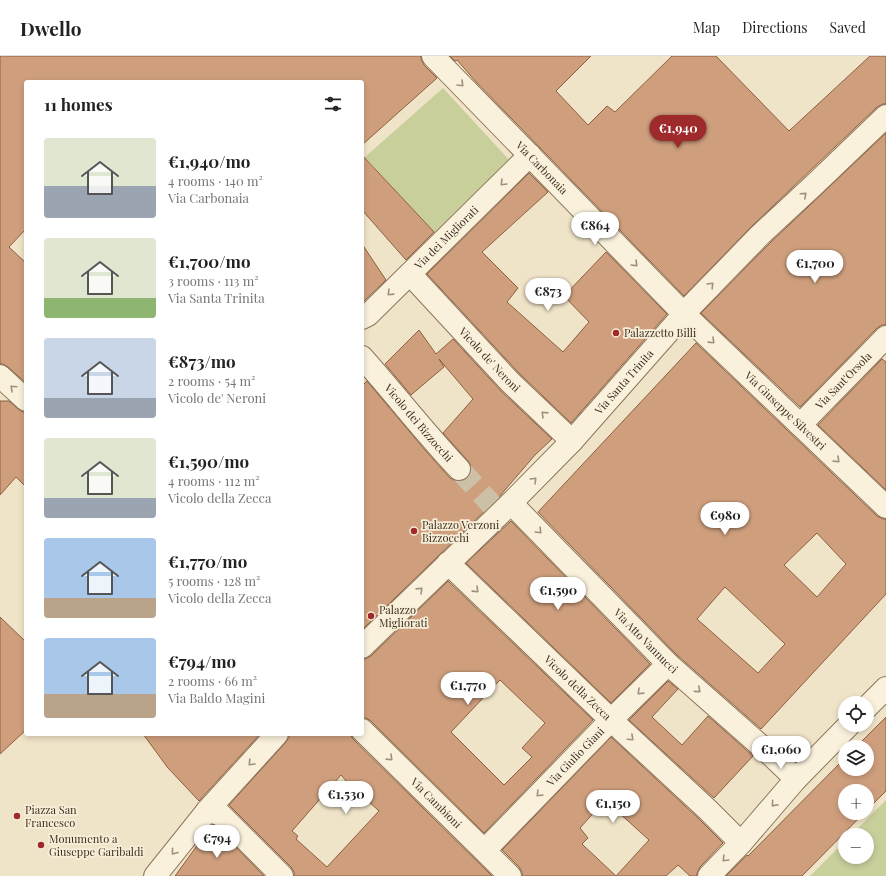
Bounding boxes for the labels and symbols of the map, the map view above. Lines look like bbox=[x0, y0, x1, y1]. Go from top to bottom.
one-way arrow bbox=[456, 79, 463, 87]
pin: €1,940 bbox=[645, 115, 711, 149]
street label: Via Carbonaia bbox=[512, 137, 572, 198]
one-way arrow bbox=[500, 178, 508, 186]
one-way arrow bbox=[799, 192, 807, 200]
street label: Via dei Migliorati bbox=[410, 202, 481, 273]
pin: €864 bbox=[571, 212, 619, 246]
pin: €1,700 bbox=[782, 250, 848, 284]
one-way arrow bbox=[631, 259, 638, 267]
pin: €873 bbox=[524, 278, 572, 312]
one-way arrow bbox=[706, 282, 714, 290]
one-way arrow bbox=[387, 289, 395, 296]
street label: Vicolo de' Neroni bbox=[455, 323, 524, 395]
place label: Palazzetto Billi bbox=[624, 325, 696, 340]
marker: Palazzetto Billi bbox=[611, 328, 621, 338]
one-way arrow bbox=[707, 336, 715, 344]
street label: Via Santa Trinita bbox=[590, 346, 657, 418]
street label: Via Sant'Orsola bbox=[811, 348, 875, 413]
street label: Via Giuseppe Silvestri bbox=[741, 367, 830, 453]
street label: Vicolo dei Bizzocchi bbox=[381, 380, 457, 465]
one-way arrow bbox=[10, 385, 18, 393]
one-way arrow bbox=[541, 411, 549, 419]
one-way arrow bbox=[832, 455, 840, 462]
one-way arrow bbox=[529, 477, 537, 485]
pin: €980 bbox=[701, 502, 749, 536]
place label: Palazzo Verzoni Bizzocchi bbox=[422, 517, 499, 545]
marker: Palazzo Verzoni Bizzocchi bbox=[409, 526, 419, 536]
one-way arrow bbox=[534, 526, 541, 534]
pin: €1,590 bbox=[525, 577, 591, 611]
one-way arrow bbox=[471, 586, 479, 593]
one-way arrow bbox=[415, 587, 423, 595]
place label: Palazzo Migliorati bbox=[379, 602, 428, 630]
street label: Via Atto Vannucci bbox=[610, 604, 681, 676]
marker: Palazzo Migliorati bbox=[366, 611, 376, 621]
street label: Vicolo della Zecca bbox=[541, 651, 615, 724]
pin: €1,770 bbox=[435, 672, 501, 706]
one-way arrow bbox=[693, 686, 700, 693]
one-way arrow bbox=[637, 687, 645, 695]
street label: Via Giulio Giani bbox=[542, 724, 607, 790]
one-way arrow bbox=[626, 734, 634, 741]
pin: €1,060 bbox=[748, 736, 814, 770]
one-way arrow bbox=[385, 753, 393, 761]
one-way arrow bbox=[248, 758, 255, 766]
street label: Via Cambioni bbox=[407, 773, 465, 831]
pin: €1,530 bbox=[313, 781, 379, 815]
one-way arrow bbox=[536, 789, 544, 797]
pin: €1,150 bbox=[580, 790, 646, 824]
one-way arrow bbox=[772, 799, 779, 807]
place label: Piazza San Francesco bbox=[25, 802, 77, 830]
marker: Piazza San Francesco bbox=[12, 811, 22, 821]
pin: €794 bbox=[193, 825, 241, 859]
place label: Monumento a Giuseppe Garibaldi bbox=[49, 831, 144, 859]
marker: Monumento a Giuseppe Garibaldi bbox=[36, 840, 46, 850]
one-way arrow bbox=[171, 848, 178, 855]
one-way arrow bbox=[722, 854, 730, 862]

